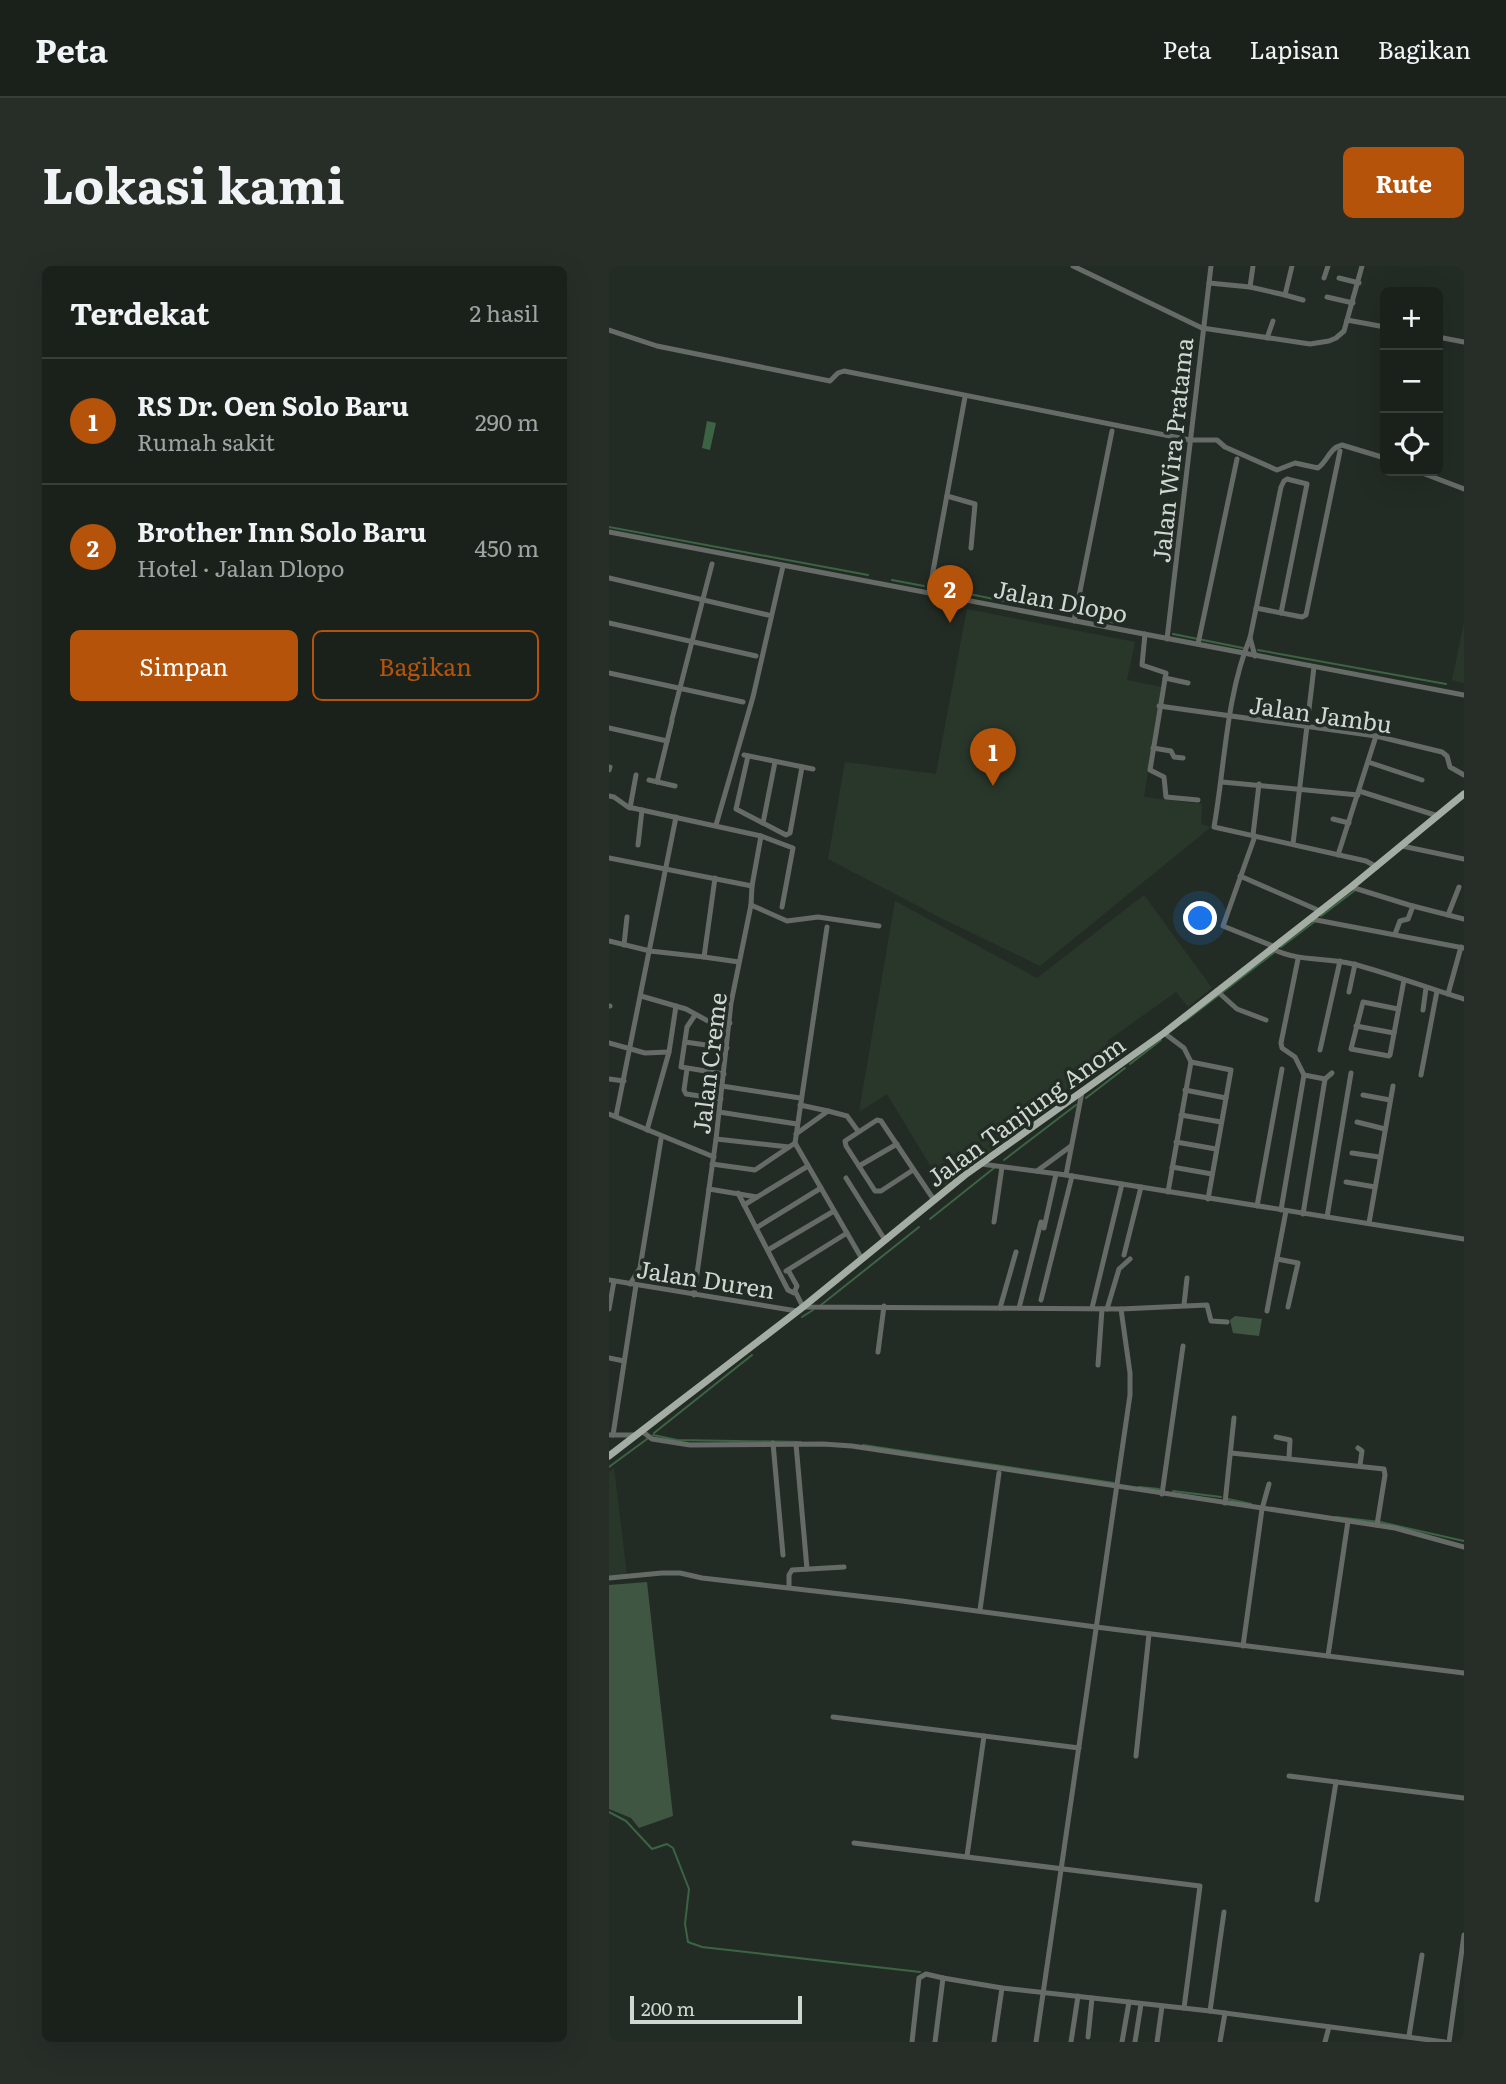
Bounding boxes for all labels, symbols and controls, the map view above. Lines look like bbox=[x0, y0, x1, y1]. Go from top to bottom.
text: Peta bbox=[35, 24, 108, 73]
text: Peta bbox=[1162, 31, 1211, 66]
text: Lapisan bbox=[1249, 31, 1340, 66]
text: Bagikan bbox=[1378, 31, 1471, 66]
text: Lokasi kami bbox=[42, 146, 345, 219]
button: Rute bbox=[1343, 147, 1464, 218]
map controls bbox=[1380, 287, 1443, 476]
button: + bbox=[1380, 287, 1443, 350]
text: Terdekat bbox=[70, 290, 209, 334]
text: 2 hasil bbox=[470, 295, 539, 329]
street label: Jalan Wira Pratama bbox=[1142, 336, 1200, 564]
button: − bbox=[1380, 350, 1443, 413]
text: RS Dr. Oen Solo Baru bbox=[137, 385, 409, 424]
text: 1 bbox=[88, 404, 98, 438]
text: 290 m bbox=[475, 404, 539, 438]
button: locate bbox=[1380, 413, 1443, 476]
text: Rumah sakit bbox=[137, 424, 275, 458]
text: Brother Inn Solo Baru bbox=[137, 511, 427, 550]
text: 2 bbox=[87, 530, 99, 564]
text: 450 m bbox=[474, 530, 539, 564]
text: Hotel · Jalan Dlopo bbox=[137, 550, 345, 584]
pin: 2 bbox=[927, 565, 973, 623]
street label: Jalan Dlopo bbox=[991, 570, 1131, 630]
button: Simpan bbox=[70, 630, 298, 701]
button: Bagikan bbox=[312, 630, 539, 701]
street label: Jalan Jambu bbox=[1247, 686, 1395, 740]
pin: 1 bbox=[970, 728, 1016, 786]
your location bbox=[1183, 901, 1217, 935]
street label: Jalan Creme bbox=[682, 990, 734, 1136]
street label: Jalan Tanjung Anom bbox=[919, 1026, 1131, 1194]
street label: Jalan Duren bbox=[634, 1250, 778, 1306]
scale bar bbox=[630, 1993, 801, 2025]
text: 200 m bbox=[641, 1994, 695, 2022]

